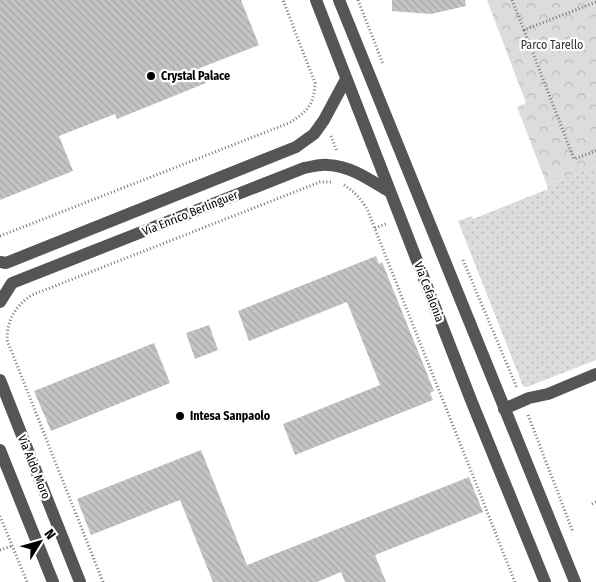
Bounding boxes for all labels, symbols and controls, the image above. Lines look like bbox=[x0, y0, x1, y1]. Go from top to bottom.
park label: Parco Tarello bbox=[521, 38, 583, 52]
place label: Crystal Palace bbox=[161, 69, 230, 83]
marker: Crystal Palace bbox=[145, 70, 157, 82]
street label: Via Enrico Berlinguer bbox=[140, 187, 241, 239]
street label: Via Cefalonia bbox=[411, 260, 447, 324]
place label: Intesa Sanpaolo bbox=[190, 409, 271, 423]
marker: Intesa Sanpaolo bbox=[174, 410, 186, 422]
street label: Via Aldo Moro bbox=[15, 433, 53, 501]
north arrow bbox=[15, 517, 65, 567]
text: N bbox=[41, 526, 59, 543]

